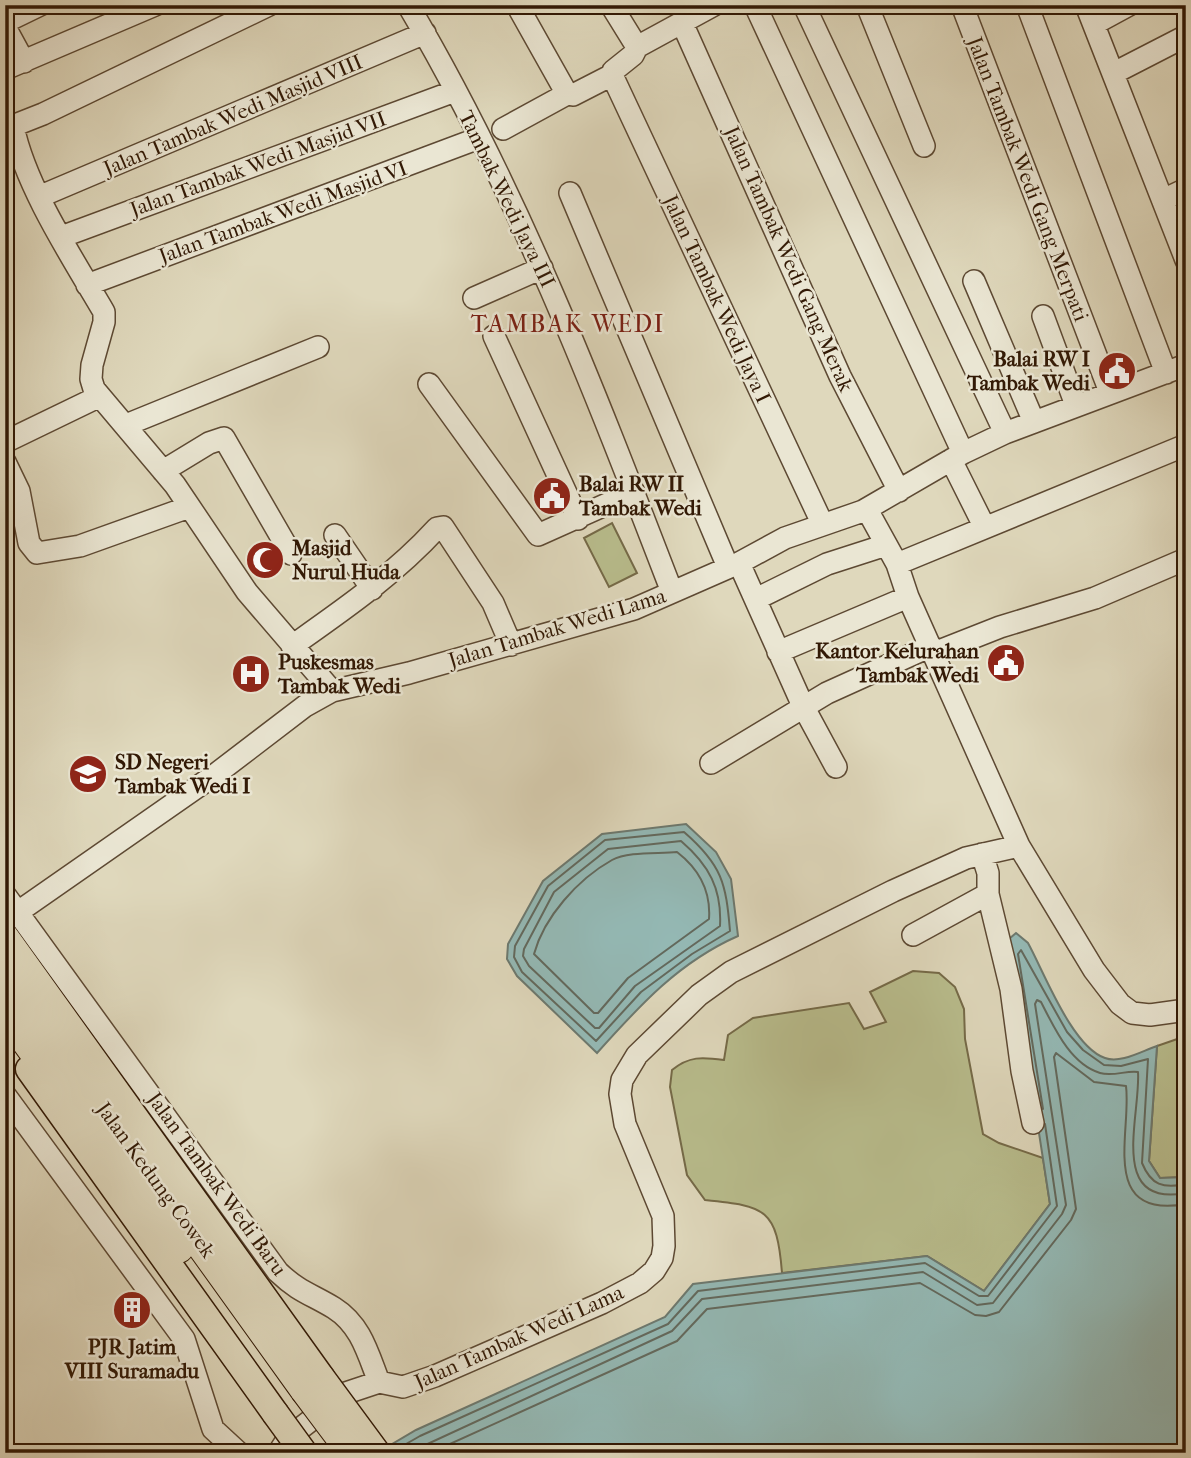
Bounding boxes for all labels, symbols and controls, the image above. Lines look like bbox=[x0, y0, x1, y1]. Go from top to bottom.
street label: Jalan Tambak Wedi Gang Merpati bbox=[962, 32, 1093, 325]
street label: Jalan Tambak Wedi Masjid VIII bbox=[100, 49, 366, 181]
street label: Tambak Wedi Jaya III bbox=[454, 107, 560, 291]
street label: Jalan Tambak Wedi Gang Merak bbox=[719, 121, 859, 396]
street label: Jalan Tambak Wedi Masjid VI bbox=[155, 155, 411, 269]
street label: Jalan Tambak Wedi Masjid VII bbox=[154, 156, 410, 269]
street label: Jalan Tambak Wedi Jaya I bbox=[657, 189, 776, 407]
district label: TAMBAK WEDI bbox=[471, 310, 665, 338]
place label: Balai RW I Tambak Wedi bbox=[966, 347, 1091, 395]
public building icon: Balai RW I Tambak Wedi bbox=[1096, 350, 1138, 392]
place label: Balai RW II Tambak Wedi bbox=[578, 472, 703, 520]
public building icon: Balai RW II Tambak Wedi bbox=[531, 475, 573, 517]
place label: Masjid Nurul Huda bbox=[291, 536, 401, 584]
mosque icon: Masjid Nurul Huda bbox=[244, 539, 286, 581]
street label: Jalan Tambak Wedi Lama bbox=[443, 583, 669, 673]
place label: Kantor Kelurahan Tambak Wedi bbox=[815, 639, 980, 687]
public building icon: Kantor Kelurahan Tambak Wedi bbox=[985, 642, 1027, 684]
place label: Puskesmas Tambak Wedi bbox=[277, 650, 402, 698]
hospital icon: Puskesmas Tambak Wedi bbox=[230, 653, 272, 695]
place label: SD Negeri Tambak Wedi I bbox=[114, 750, 251, 798]
school or university icon: SD Negeri Tambak Wedi I bbox=[67, 753, 109, 795]
street label: Jalan Tambak Wedi Baru bbox=[141, 1086, 292, 1280]
street label: Jalan Kedung Cowek bbox=[90, 1096, 221, 1263]
street label: Jalan Tambak Wedi Lama bbox=[409, 1280, 627, 1395]
building icon: PJR Jatim VIII Suramadu bbox=[111, 1289, 153, 1331]
place label: PJR Jatim VIII Suramadu bbox=[64, 1335, 199, 1383]

